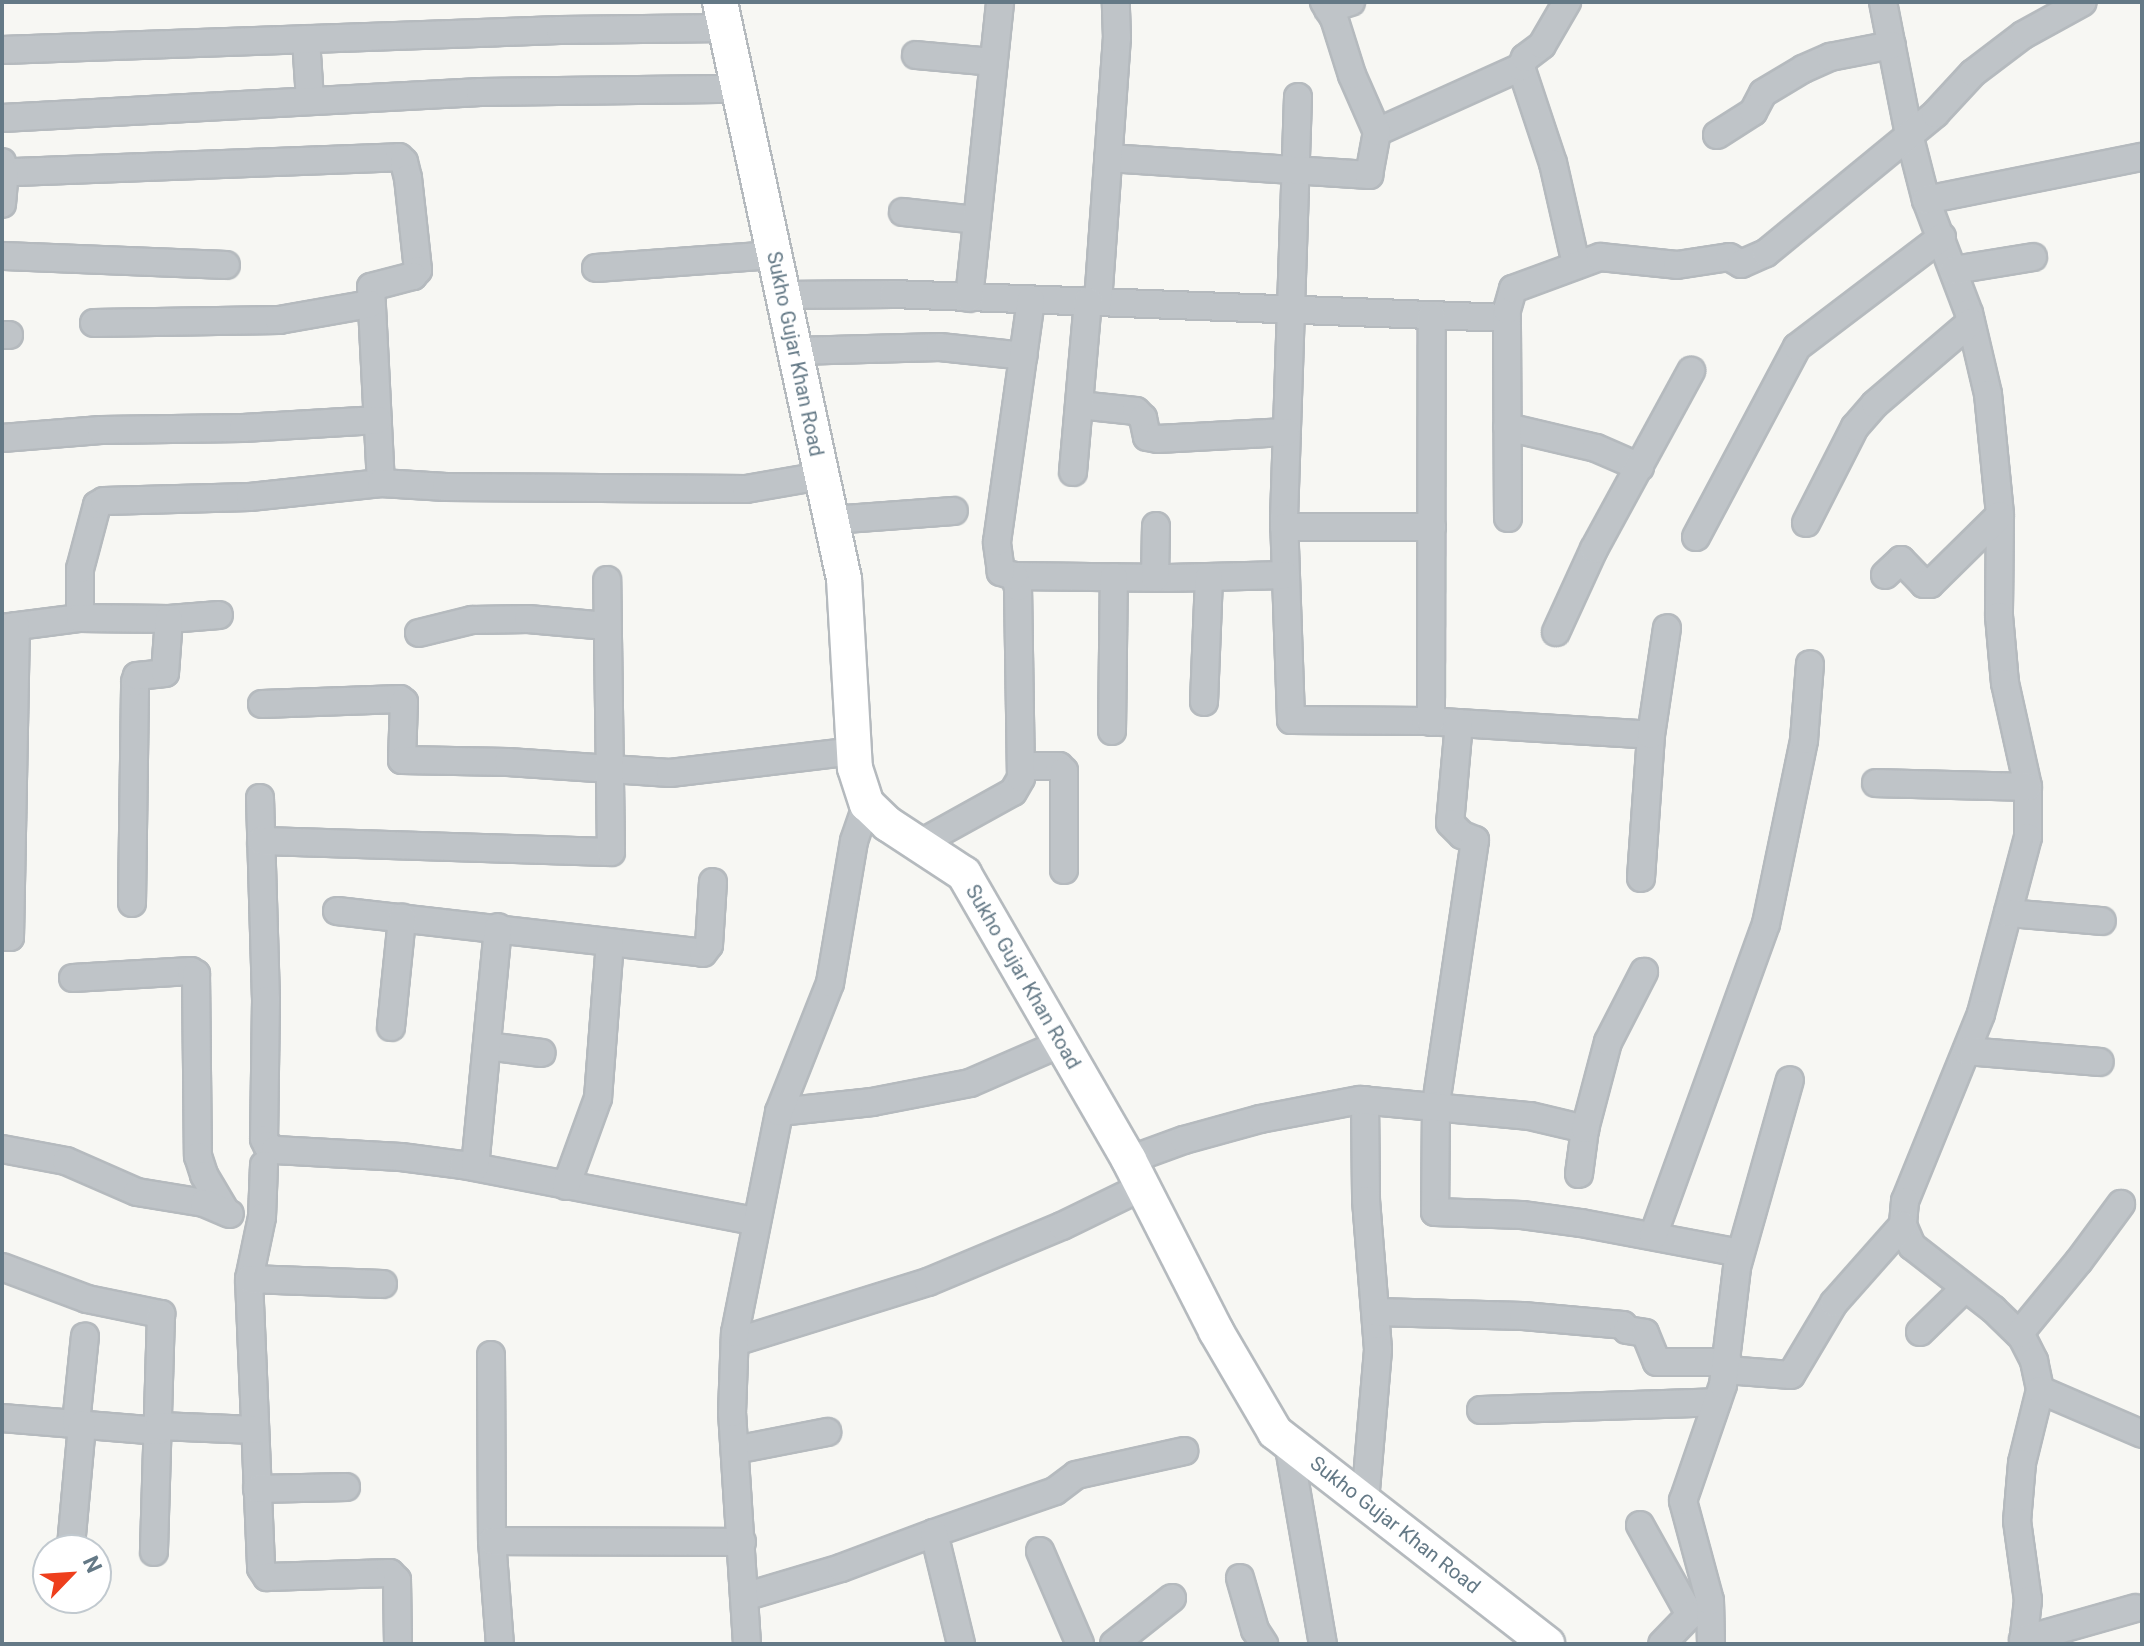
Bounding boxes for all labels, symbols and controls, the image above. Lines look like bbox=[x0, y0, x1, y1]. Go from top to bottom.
street label: Sukho Gujar Khan Road bbox=[762, 249, 828, 459]
street label: Sukho Gujar Khan Road bbox=[960, 881, 1086, 1073]
street label: Sukho Gujar Khan Road bbox=[1305, 1451, 1485, 1599]
north arrow bbox=[32, 1534, 112, 1614]
text: N bbox=[78, 1552, 107, 1577]

